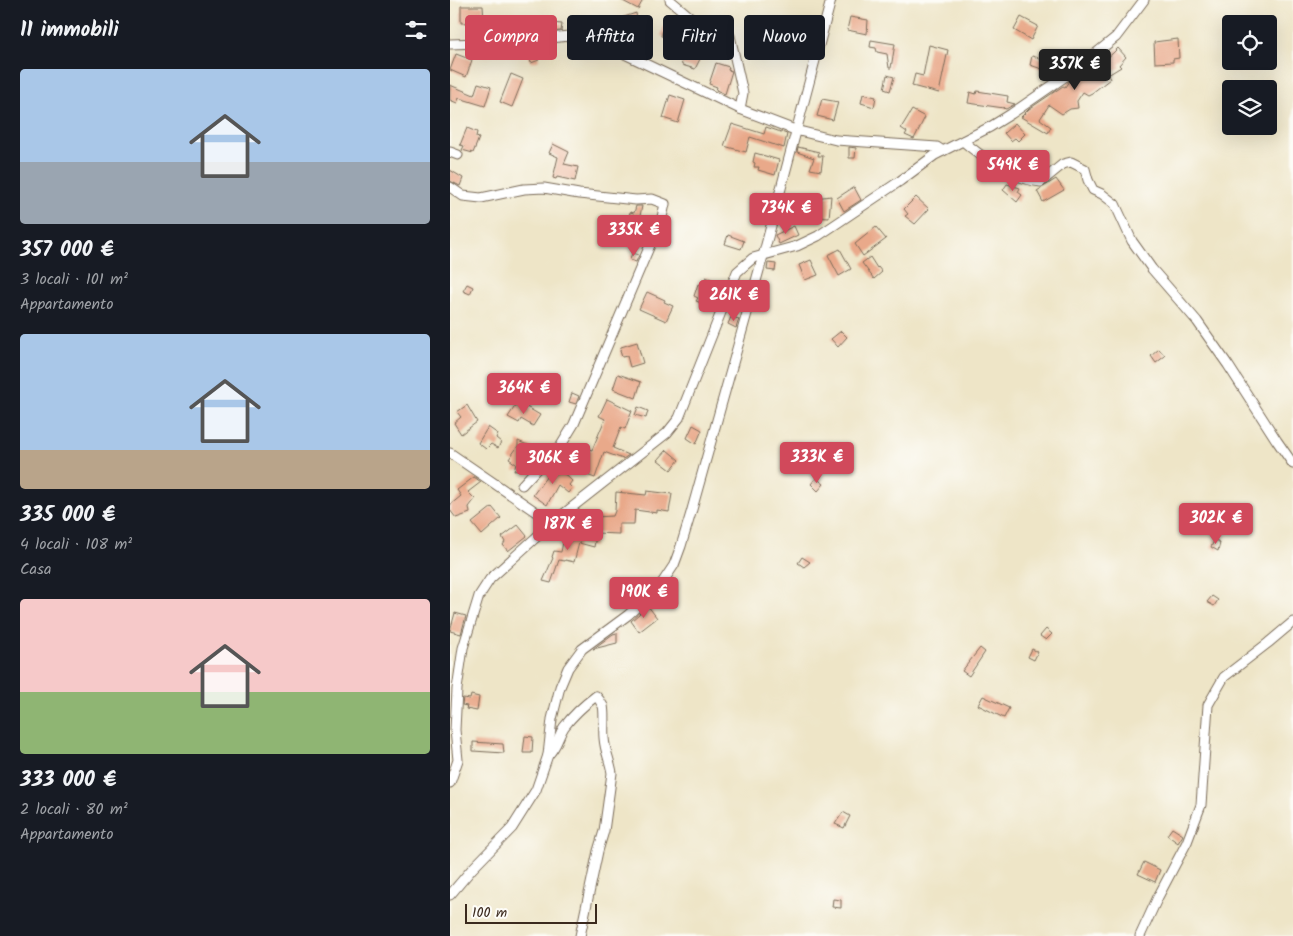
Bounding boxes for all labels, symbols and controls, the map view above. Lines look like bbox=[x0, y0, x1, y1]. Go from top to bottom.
text: 11 immobili bbox=[20, 14, 119, 47]
chip: Compra bbox=[465, 15, 557, 60]
chip: Affitta bbox=[567, 15, 653, 60]
chip: Filtri bbox=[663, 15, 734, 60]
chip: Nuovo bbox=[744, 15, 825, 60]
map controls bbox=[1222, 15, 1277, 135]
button: locate bbox=[1222, 15, 1277, 70]
icon: filters bbox=[402, 16, 430, 44]
pin: 357K € bbox=[1034, 48, 1116, 91]
text: 357K € bbox=[1050, 52, 1100, 77]
button: layers bbox=[1222, 80, 1277, 135]
icon: home bbox=[180, 101, 270, 191]
pin: 549K € bbox=[972, 150, 1054, 192]
text: 549K € bbox=[988, 153, 1038, 178]
pin: 734K € bbox=[745, 192, 827, 235]
text: 734K € bbox=[761, 196, 811, 221]
pin: 335K € bbox=[593, 214, 675, 257]
text: 335K € bbox=[608, 218, 660, 243]
text: 357 000 € bbox=[20, 234, 114, 267]
text: 3 locali · 101 m² bbox=[20, 267, 128, 292]
pin: 261K € bbox=[693, 280, 775, 322]
text: 261K € bbox=[710, 283, 758, 308]
text: Appartamento bbox=[20, 292, 113, 317]
icon: home bbox=[180, 366, 270, 456]
pin: 364K € bbox=[483, 372, 565, 415]
text: 364K € bbox=[498, 376, 550, 401]
pin: 306K € bbox=[512, 442, 594, 485]
pin: 333K € bbox=[776, 442, 858, 484]
text: 333K € bbox=[791, 445, 843, 470]
text: 306K € bbox=[527, 446, 579, 471]
text: 335 000 € bbox=[20, 499, 115, 532]
pin: 302K € bbox=[1175, 502, 1257, 545]
text: 302K € bbox=[1190, 506, 1242, 531]
pin: 187K € bbox=[527, 508, 609, 551]
text: 187K € bbox=[544, 512, 592, 537]
text: 4 locali · 108 m² bbox=[20, 532, 132, 557]
text: Casa bbox=[20, 557, 51, 582]
pin: 190K € bbox=[603, 576, 685, 619]
text: 190K € bbox=[620, 580, 668, 605]
icon: home bbox=[180, 631, 270, 721]
text: 333 000 € bbox=[20, 764, 116, 797]
text: 2 locali · 80 m² bbox=[20, 797, 128, 822]
text: Appartamento bbox=[20, 822, 113, 847]
scale bar bbox=[465, 901, 598, 924]
text: 100 m bbox=[472, 902, 507, 924]

